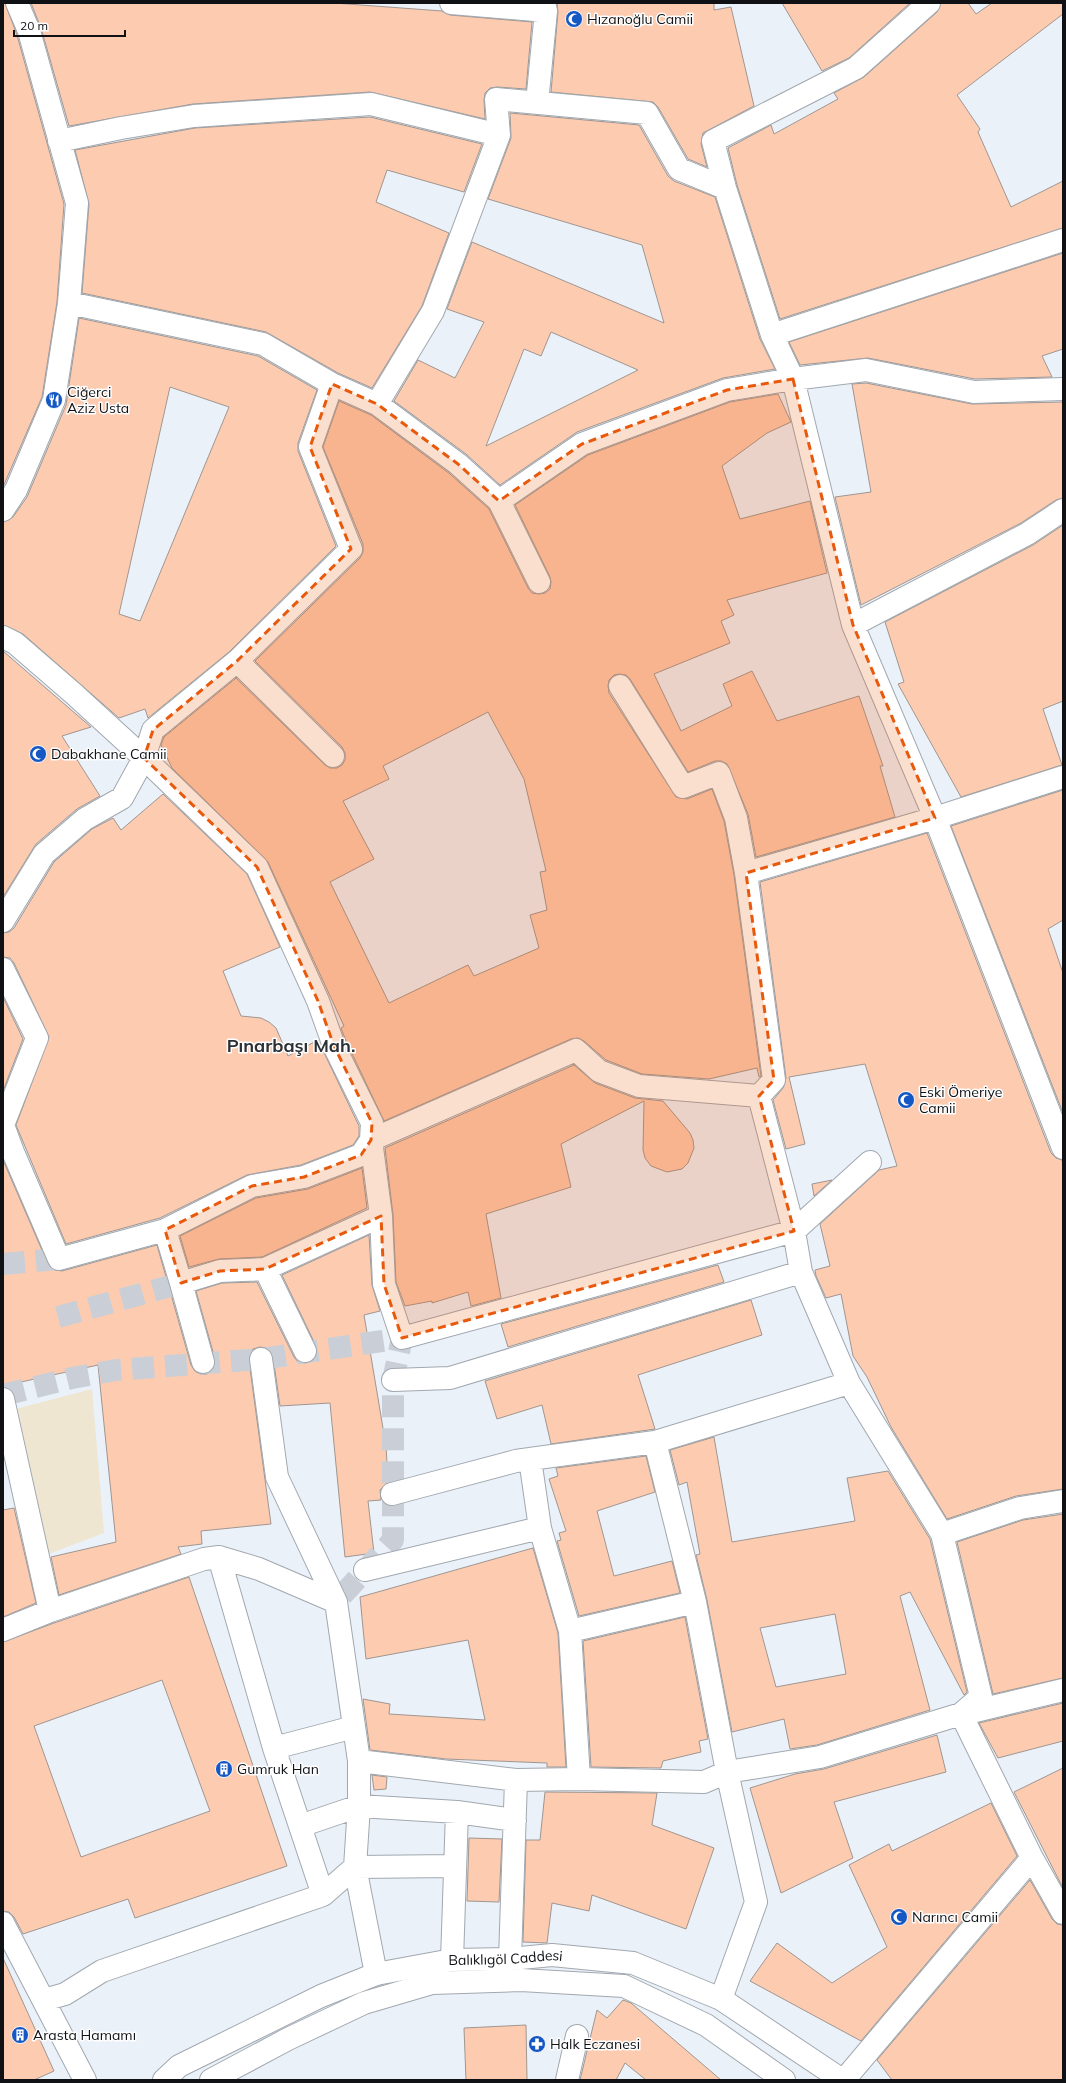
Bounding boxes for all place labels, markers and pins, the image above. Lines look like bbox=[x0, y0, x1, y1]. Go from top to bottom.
mosque icon: Hızanoğlu Camii bbox=[564, 9, 584, 29]
place label: Hızanoğlu Camii bbox=[587, 10, 693, 28]
place label: Ciğerci Aziz Usta bbox=[67, 383, 129, 417]
restaurant icon: Ciğerci Aziz Usta bbox=[44, 390, 64, 410]
mosque icon: Dabakhane Camii bbox=[28, 744, 48, 764]
place label: Dabakhane Camii bbox=[51, 745, 167, 763]
place label: Eski Ömeriye Camii bbox=[919, 1083, 1002, 1117]
mosque icon: Eski Ömeriye Camii bbox=[896, 1090, 916, 1110]
building icon: Gumruk Han bbox=[214, 1759, 234, 1779]
place label: Gumruk Han bbox=[237, 1760, 319, 1778]
mosque icon: Narıncı Camii bbox=[889, 1907, 909, 1927]
place label: Narıncı Camii bbox=[912, 1908, 998, 1926]
building icon: Arasta Hamamı bbox=[10, 2025, 30, 2045]
place label: Arasta Hamamı bbox=[33, 2026, 136, 2044]
pharmacy icon: Halk Eczanesi bbox=[527, 2034, 547, 2054]
place label: Halk Eczanesi bbox=[550, 2035, 640, 2053]

